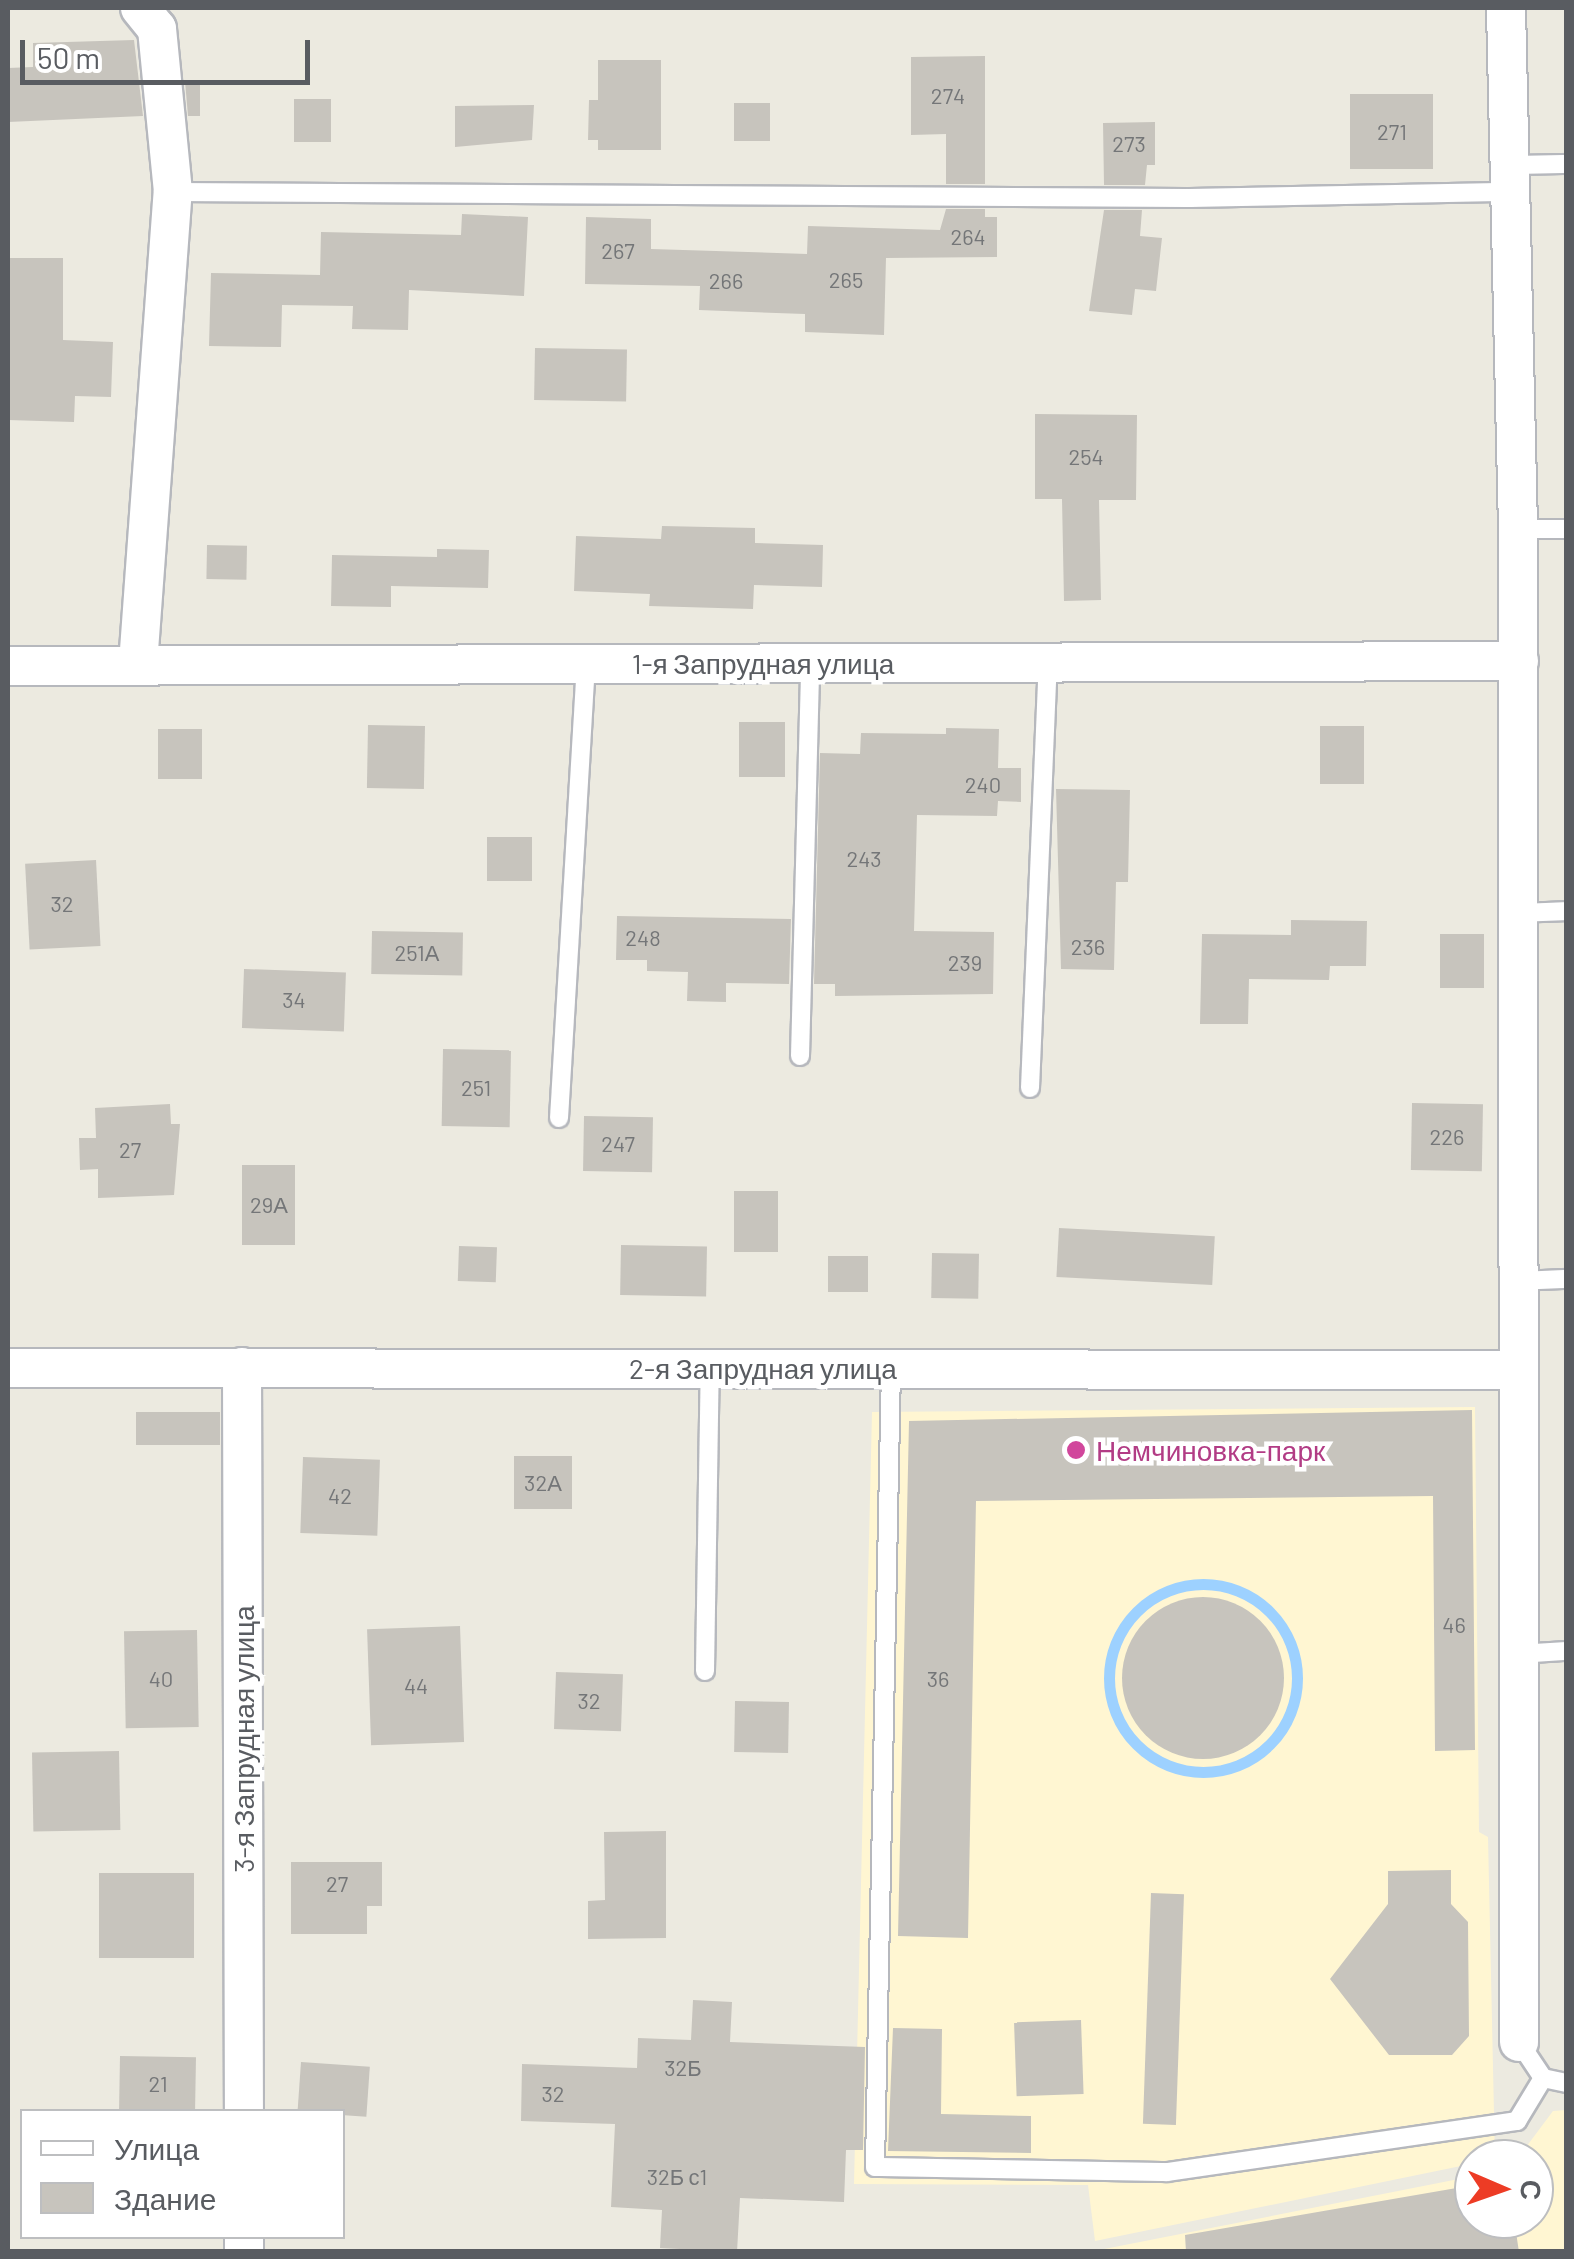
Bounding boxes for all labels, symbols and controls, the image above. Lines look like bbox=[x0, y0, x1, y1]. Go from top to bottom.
scale bar bbox=[25, 20, 315, 82]
text: 50 m bbox=[37, 39, 100, 75]
house number: 274 bbox=[931, 83, 965, 109]
house number: 271 bbox=[1377, 119, 1407, 145]
house number: 273 bbox=[1112, 131, 1146, 157]
house number: 264 bbox=[950, 224, 986, 250]
house number: 267 bbox=[601, 238, 635, 264]
house number: 265 bbox=[829, 267, 863, 293]
house number: 266 bbox=[709, 268, 743, 294]
house number: 254 bbox=[1068, 444, 1104, 470]
street label: 1-я Запрудная улица bbox=[632, 646, 894, 680]
house number: 240 bbox=[965, 772, 1001, 798]
house number: 243 bbox=[846, 846, 882, 872]
house number: 32 bbox=[50, 891, 74, 917]
house number: 248 bbox=[625, 925, 661, 951]
house number: 236 bbox=[1071, 934, 1105, 960]
house number: 251А bbox=[395, 940, 439, 966]
house number: 239 bbox=[948, 950, 982, 976]
house number: 34 bbox=[282, 987, 306, 1013]
house number: 251 bbox=[461, 1075, 491, 1101]
house number: 226 bbox=[1430, 1124, 1464, 1150]
house number: 247 bbox=[601, 1131, 635, 1157]
house number: 27 bbox=[119, 1137, 141, 1163]
house number: 29А bbox=[250, 1192, 288, 1218]
street label: 2-я Запрудная улица bbox=[629, 1351, 897, 1385]
place label: Немчиновка-парк bbox=[1096, 1433, 1325, 1467]
marker: Немчиновка-парк bbox=[1065, 1439, 1087, 1461]
house number: 32А bbox=[524, 1470, 562, 1496]
house number: 42 bbox=[328, 1483, 352, 1509]
street label: 3-я Запрудная улица bbox=[226, 1605, 260, 1873]
house number: 46 bbox=[1442, 1612, 1466, 1638]
house number: 40 bbox=[149, 1666, 173, 1692]
house number: 36 bbox=[927, 1666, 949, 1692]
house number: 44 bbox=[404, 1673, 428, 1699]
house number: 32 bbox=[577, 1688, 601, 1714]
house number: 27 bbox=[326, 1871, 348, 1897]
house number: 32Б bbox=[664, 2055, 702, 2081]
house number: 21 bbox=[148, 2071, 168, 2097]
house number: 32 bbox=[541, 2081, 565, 2107]
legend bbox=[20, 2109, 345, 2239]
text: Улица bbox=[114, 2130, 199, 2166]
north arrow bbox=[1454, 2139, 1554, 2239]
house number: 32Б с1 bbox=[647, 2164, 707, 2190]
text: С bbox=[1515, 2179, 1549, 2201]
text: Здание bbox=[114, 2180, 216, 2216]

